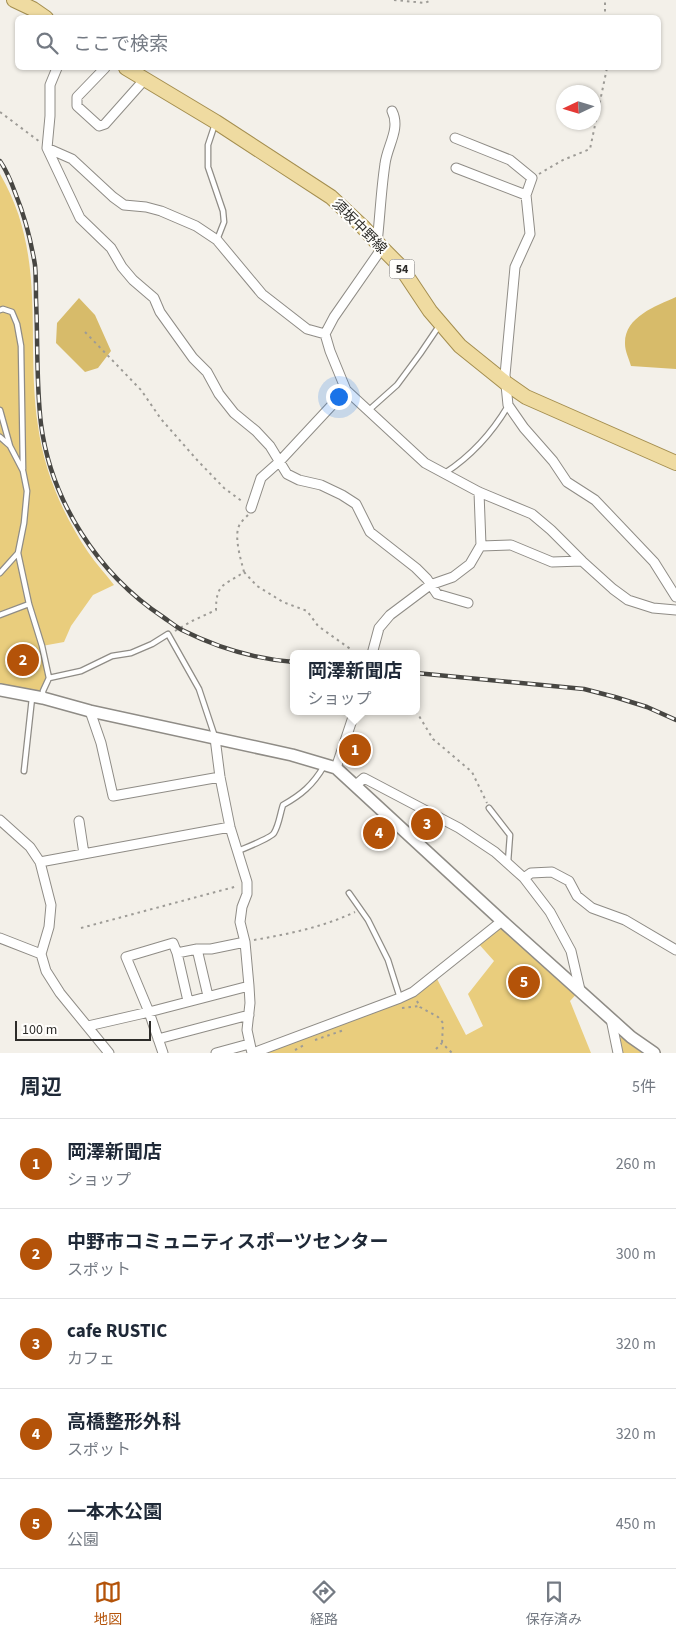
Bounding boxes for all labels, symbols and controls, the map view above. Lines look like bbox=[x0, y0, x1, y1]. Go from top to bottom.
search box bbox=[15, 15, 661, 70]
icon: search bbox=[33, 29, 61, 57]
text: ここで検索 bbox=[73, 31, 168, 58]
north arrow bbox=[556, 85, 601, 130]
street label: 須坂中野線 bbox=[327, 195, 391, 259]
road number: 54 bbox=[390, 260, 414, 278]
your location bbox=[326, 384, 352, 410]
pin: 2 bbox=[7, 641, 39, 679]
popup bbox=[290, 650, 420, 715]
text: 岡澤新聞店 bbox=[307, 658, 403, 685]
text: ショップ bbox=[307, 688, 372, 710]
pin: 1 bbox=[339, 731, 371, 769]
pin: 3 bbox=[411, 805, 443, 843]
pin: 4 bbox=[363, 814, 395, 852]
pin: 5 bbox=[508, 963, 540, 1001]
scale bar bbox=[15, 1018, 151, 1041]
text: 100 m bbox=[22, 1020, 57, 1040]
text: 周辺 bbox=[20, 1072, 62, 1102]
text: 5件 bbox=[632, 1076, 656, 1098]
text: 岡澤新聞店 bbox=[67, 1139, 162, 1166]
text: 1 bbox=[32, 1153, 40, 1175]
text: 260 m bbox=[616, 1153, 656, 1175]
text: ショップ bbox=[67, 1169, 131, 1191]
text: 中野市コミュニティスポーツセンター bbox=[67, 1229, 388, 1256]
text: 2 bbox=[32, 1243, 40, 1265]
text: 300 m bbox=[616, 1243, 656, 1265]
text: スポット bbox=[67, 1259, 131, 1281]
text: cafe RUSTIC bbox=[67, 1318, 167, 1345]
text: 3 bbox=[32, 1333, 40, 1355]
text: 320 m bbox=[616, 1333, 656, 1355]
text: カフェ bbox=[67, 1348, 115, 1370]
text: 高橋整形外科 bbox=[67, 1409, 181, 1436]
text: 4 bbox=[32, 1423, 40, 1445]
text: 320 m bbox=[616, 1423, 656, 1445]
text: スポット bbox=[67, 1439, 131, 1461]
text: 一本木公園 bbox=[67, 1499, 162, 1526]
text: 5 bbox=[32, 1513, 40, 1535]
text: 450 m bbox=[616, 1513, 656, 1535]
text: 公園 bbox=[67, 1529, 99, 1551]
tab: 地図 bbox=[94, 1578, 122, 1630]
tab: 経路 bbox=[310, 1578, 338, 1630]
tab: 保存済み bbox=[526, 1578, 582, 1630]

